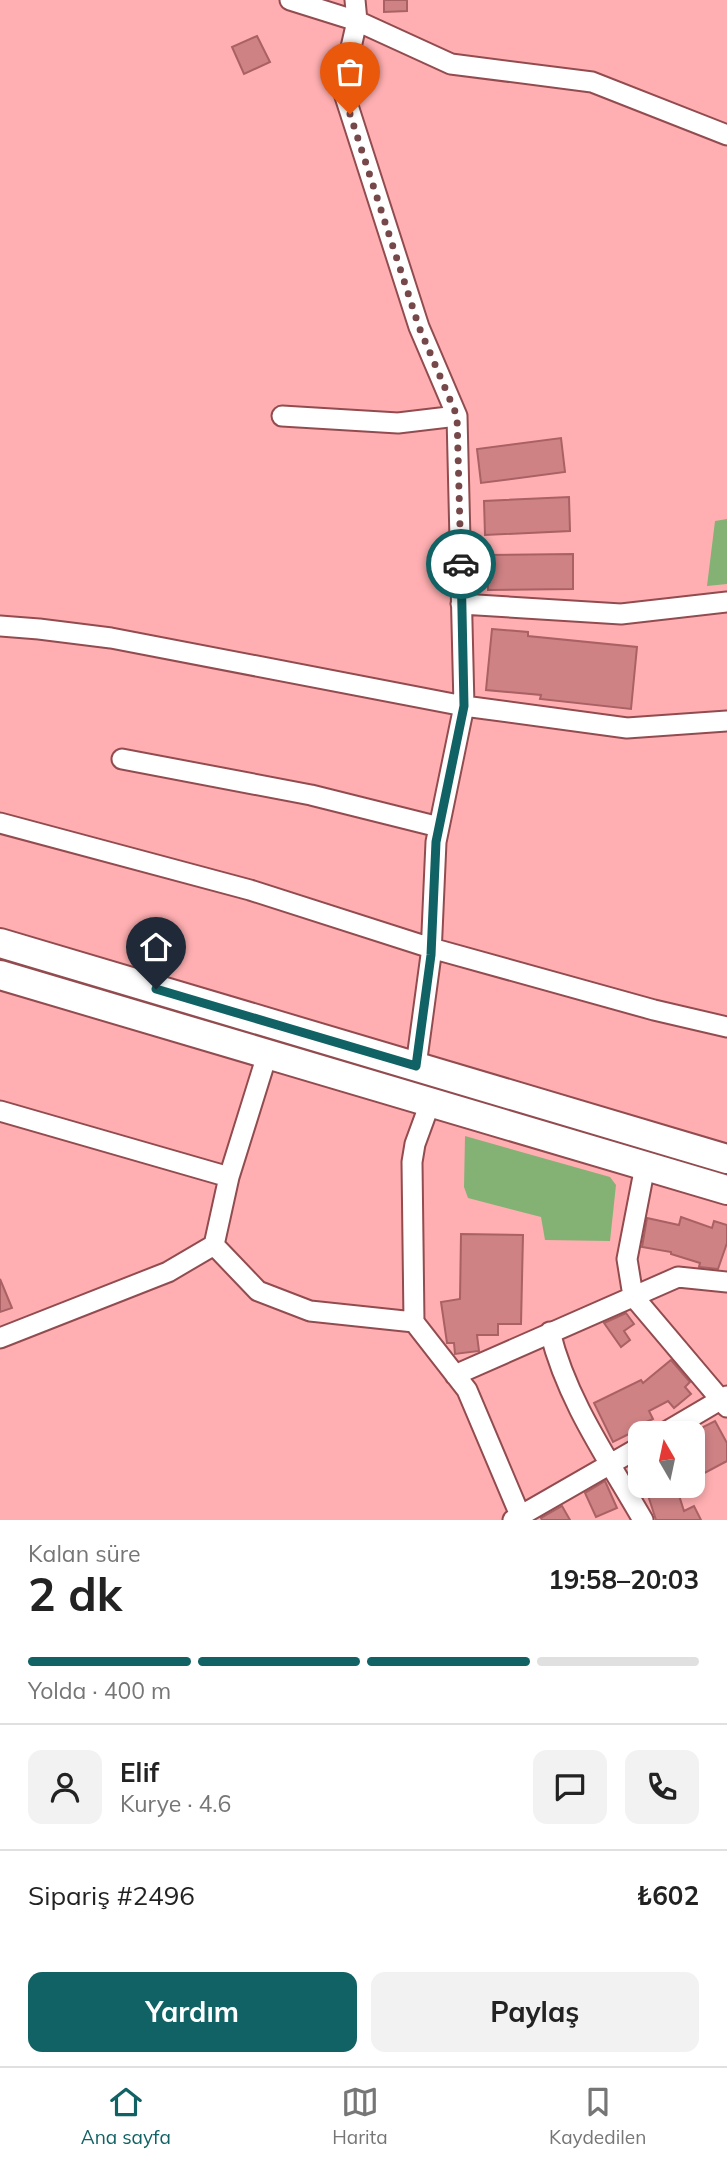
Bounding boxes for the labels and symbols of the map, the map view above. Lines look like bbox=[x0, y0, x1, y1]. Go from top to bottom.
pin bbox=[320, 42, 380, 114]
courier bbox=[426, 529, 496, 599]
pin bbox=[126, 917, 186, 989]
north arrow bbox=[628, 1421, 705, 1498]

